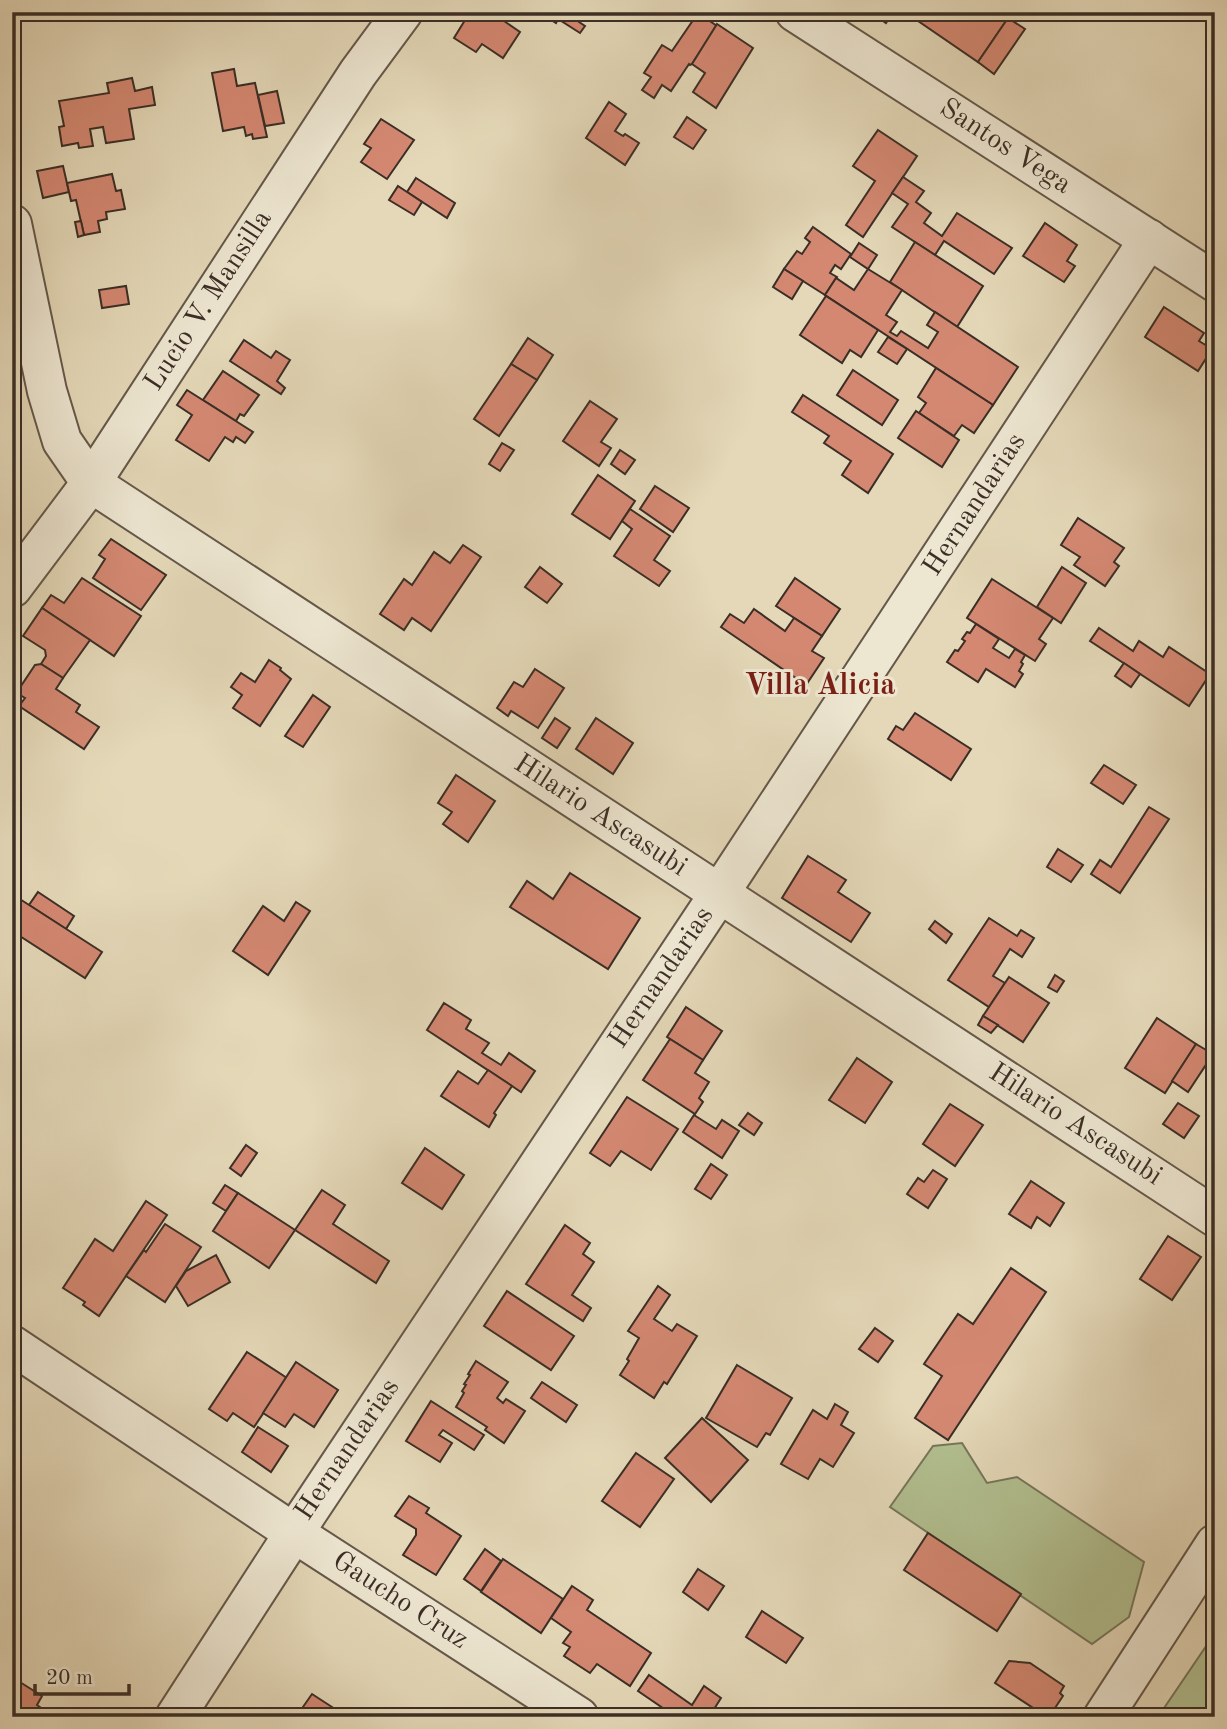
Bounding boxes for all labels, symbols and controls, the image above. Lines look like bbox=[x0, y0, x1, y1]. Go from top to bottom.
street label: Santos Vega bbox=[934, 94, 1076, 200]
street label: Lucio V. Mansilla bbox=[140, 205, 278, 396]
street label: Hernandarias bbox=[919, 429, 1031, 581]
district label: Villa Alicia bbox=[744, 671, 896, 701]
street label: Hilario Ascasubi bbox=[508, 750, 692, 882]
street label: Hernandarias bbox=[605, 902, 719, 1054]
street label: Hilario Ascasubi bbox=[983, 1059, 1167, 1191]
street label: Hernandarias bbox=[291, 1374, 405, 1526]
street label: Gaucho Cruz bbox=[327, 1547, 473, 1655]
scale bar bbox=[35, 1652, 130, 1696]
text: 20 m bbox=[46, 1668, 93, 1689]

